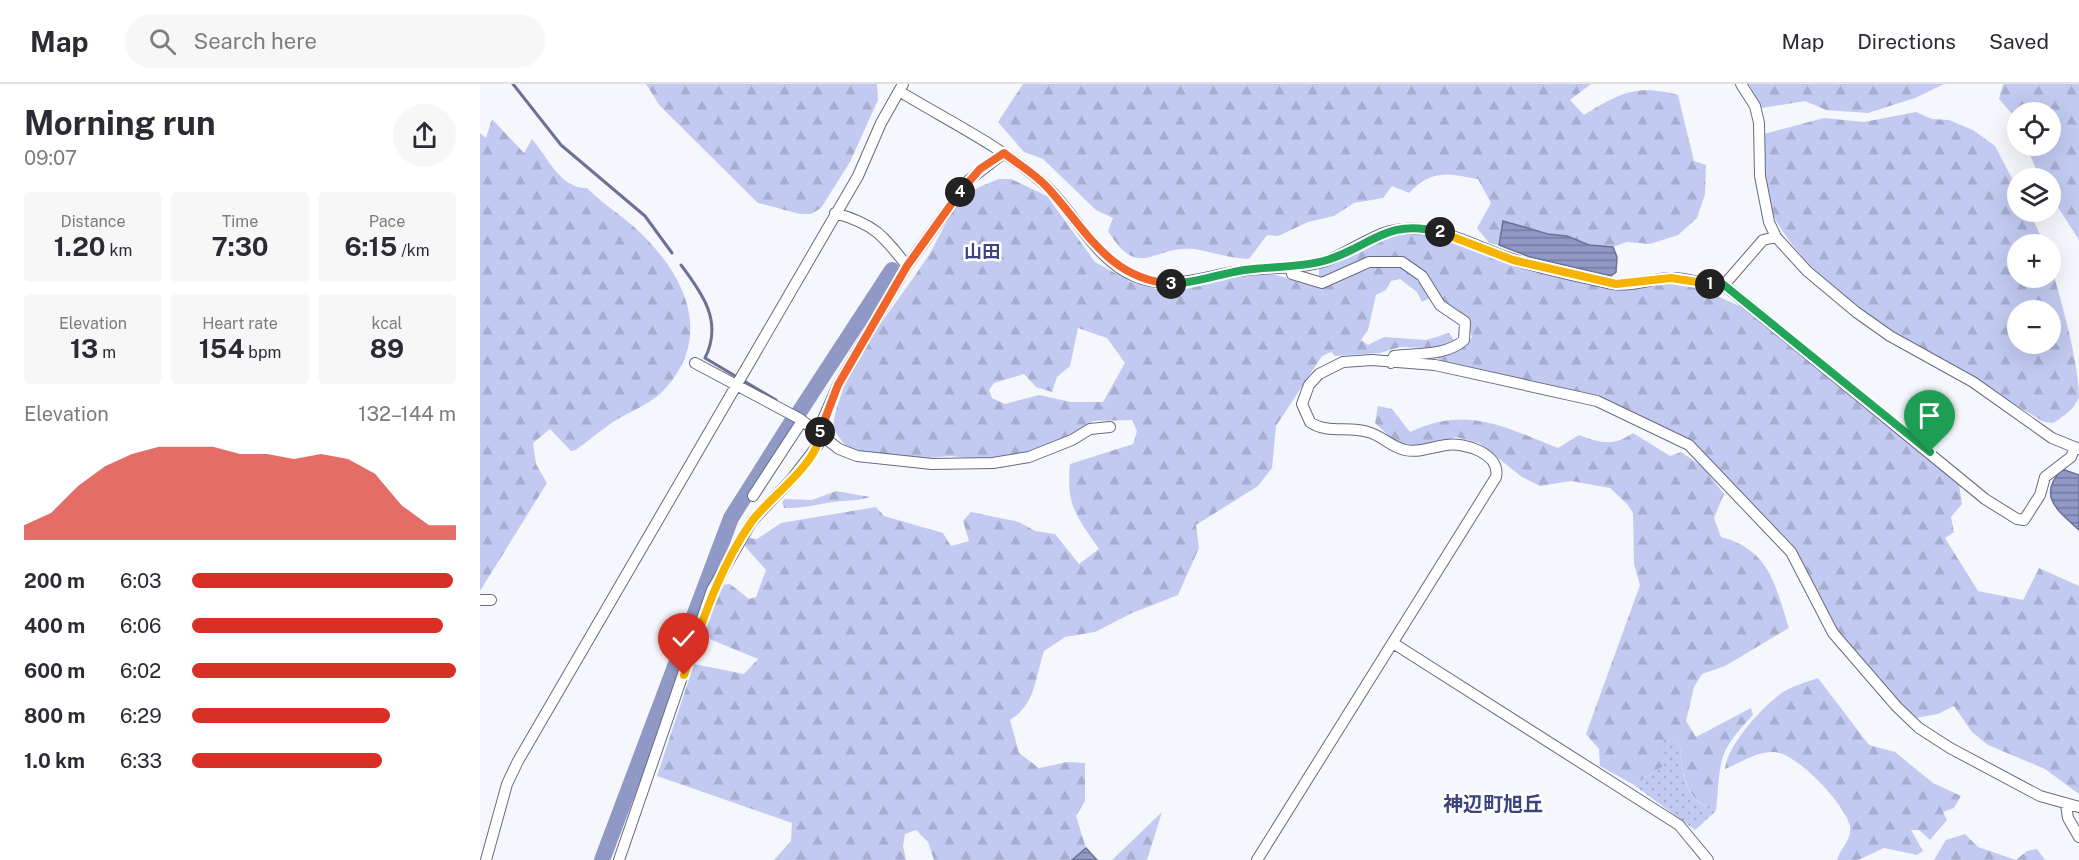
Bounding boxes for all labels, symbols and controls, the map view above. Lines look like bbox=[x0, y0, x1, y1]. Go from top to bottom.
search box bbox=[125, 14, 545, 68]
text: Map bbox=[30, 25, 89, 58]
icon: search bbox=[146, 25, 179, 58]
text: Search here bbox=[194, 28, 317, 54]
text: Map bbox=[1782, 29, 1824, 54]
text: Directions bbox=[1857, 29, 1956, 54]
text: Saved bbox=[1989, 29, 2049, 54]
map controls bbox=[2007, 102, 2061, 354]
button: locate bbox=[2007, 102, 2061, 156]
text: Morning run bbox=[24, 104, 216, 142]
button: share bbox=[393, 104, 456, 167]
text: 09:07 bbox=[24, 146, 77, 170]
button: layers bbox=[2007, 168, 2061, 222]
pin: 4 bbox=[945, 177, 975, 207]
text: 4 bbox=[955, 182, 965, 201]
text: Distance bbox=[61, 212, 125, 231]
text: Time bbox=[222, 212, 258, 231]
text: Pace bbox=[369, 212, 405, 231]
pin: 2 bbox=[1425, 217, 1455, 247]
text: 2 bbox=[1435, 222, 1445, 241]
text: 1.20 bbox=[54, 231, 106, 262]
text: 7:30 bbox=[211, 231, 269, 262]
text: 6:15 bbox=[344, 231, 397, 262]
button: + bbox=[2007, 234, 2061, 288]
text: km bbox=[106, 241, 132, 260]
text: /km bbox=[397, 241, 430, 260]
district label: 山田 bbox=[964, 241, 1000, 262]
pin: 3 bbox=[1156, 269, 1186, 299]
pin: 1 bbox=[1695, 269, 1725, 299]
text: 3 bbox=[1166, 274, 1176, 293]
text: 1 bbox=[1707, 274, 1713, 293]
button: − bbox=[2007, 300, 2061, 354]
text: Elevation bbox=[59, 314, 127, 333]
text: Heart rate bbox=[202, 314, 278, 333]
text: kcal bbox=[372, 314, 402, 333]
text: 13 bbox=[70, 333, 98, 364]
text: 154 bbox=[199, 333, 244, 364]
text: 89 bbox=[370, 333, 404, 364]
text: m bbox=[98, 343, 116, 362]
text: bpm bbox=[244, 343, 281, 362]
pin bbox=[1904, 390, 1955, 452]
icon: arrive bbox=[1913, 399, 1946, 432]
text: Elevation bbox=[24, 402, 109, 426]
text: 132–144 m bbox=[358, 402, 456, 426]
pin: 5 bbox=[805, 417, 835, 447]
text: 5 bbox=[815, 422, 825, 441]
text: 200 m bbox=[24, 569, 85, 593]
text: 6:03 bbox=[120, 569, 162, 593]
pin bbox=[658, 613, 709, 675]
text: 400 m bbox=[24, 614, 85, 638]
text: 6:06 bbox=[120, 614, 162, 638]
icon: check bbox=[667, 622, 700, 655]
text: 600 m bbox=[24, 659, 85, 683]
text: 6:02 bbox=[120, 659, 161, 683]
text: 800 m bbox=[24, 704, 86, 728]
text: 6:29 bbox=[120, 704, 162, 728]
text: 1.0 km bbox=[24, 749, 85, 773]
text: 6:33 bbox=[120, 749, 162, 773]
district label: 神辺町旭丘 bbox=[1443, 792, 1543, 816]

